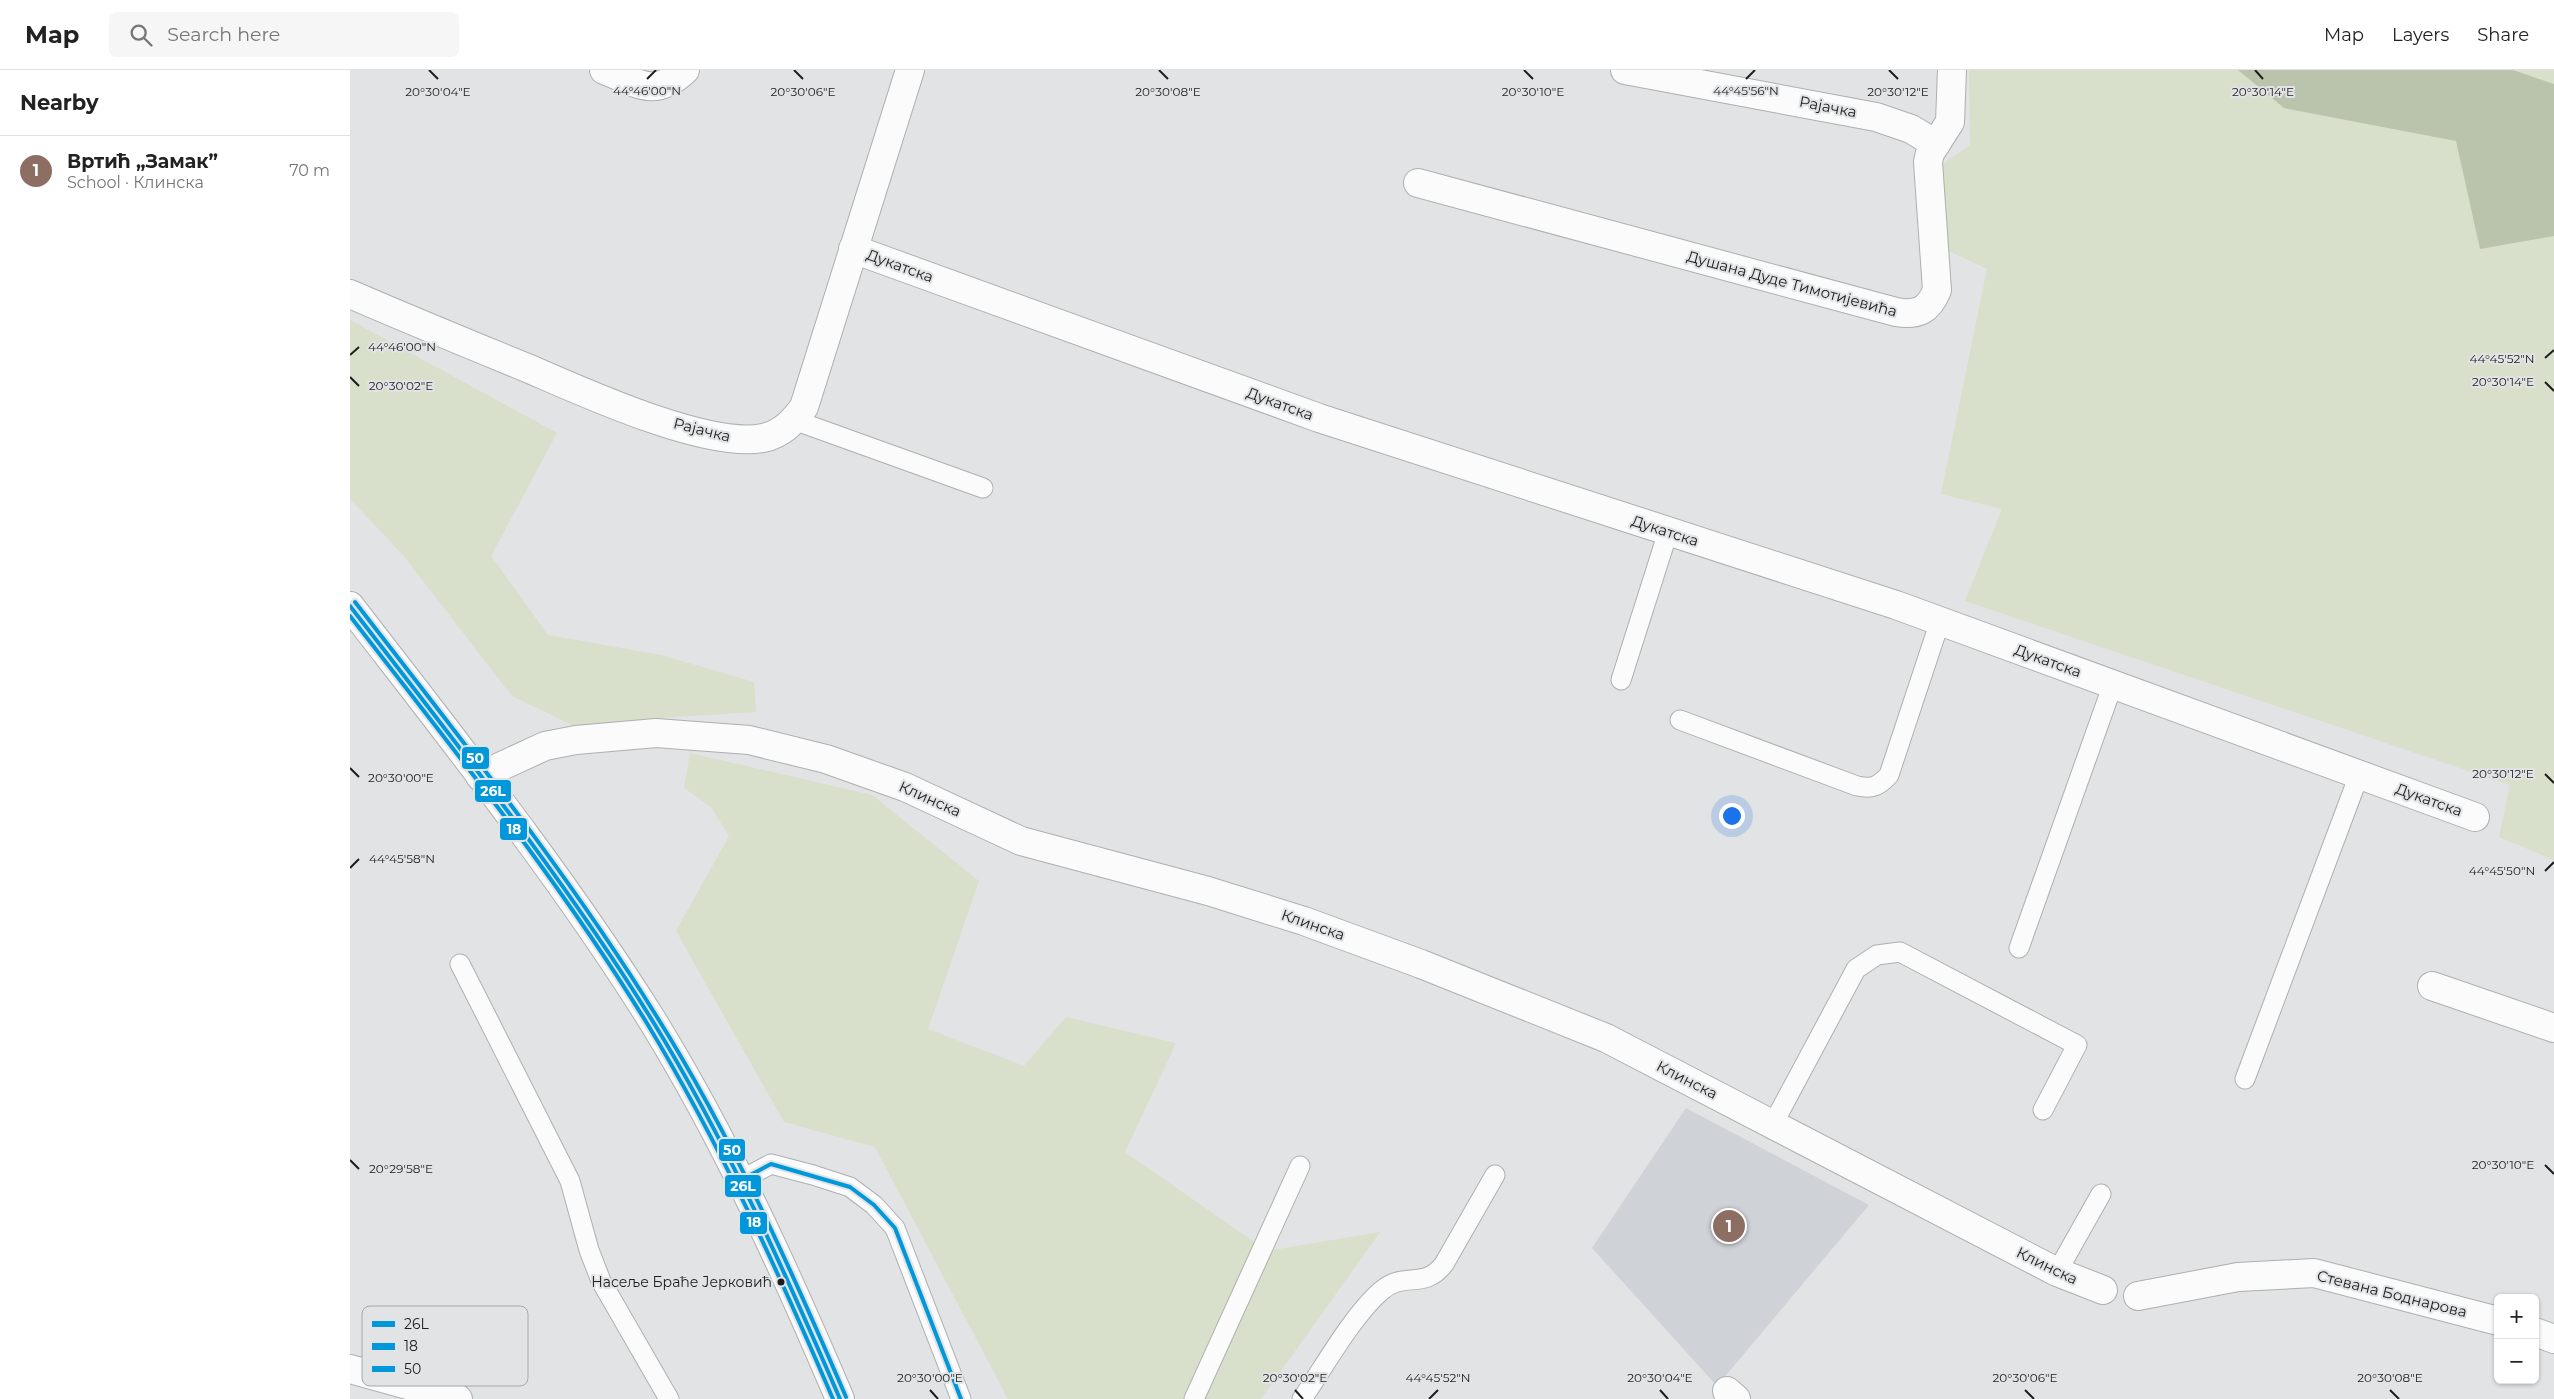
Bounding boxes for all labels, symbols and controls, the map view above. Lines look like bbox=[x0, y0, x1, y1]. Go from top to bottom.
search box bbox=[109, 12, 459, 57]
text: Map bbox=[25, 20, 79, 49]
icon: search bbox=[127, 21, 155, 49]
text: Search here bbox=[167, 23, 280, 46]
text: Map bbox=[2324, 24, 2364, 46]
text: Layers bbox=[2392, 24, 2449, 46]
text: Share bbox=[2477, 24, 2529, 46]
text: 44°46'00"N bbox=[613, 83, 681, 98]
text: 44°45'56"N bbox=[1713, 83, 1779, 98]
text: 20°30'04"E bbox=[405, 84, 471, 99]
text: 20°30'06"E bbox=[771, 84, 835, 99]
text: 20°30'08"E bbox=[1135, 84, 1201, 99]
text: 20°30'10"E bbox=[1502, 84, 1564, 99]
text: 20°30'12"E bbox=[1867, 84, 1929, 99]
text: 20°30'14"E bbox=[2232, 84, 2294, 99]
text: Nearby bbox=[20, 90, 99, 115]
street label: Рајачка bbox=[1798, 92, 1859, 121]
text: Вртић „Замак” bbox=[67, 150, 218, 173]
text: 1 bbox=[33, 161, 39, 180]
text: 70 m bbox=[289, 161, 330, 180]
text: School · Клинска bbox=[67, 173, 204, 192]
street label: Дукатска bbox=[864, 245, 936, 286]
street label: Душана Дуде Тимотијевића bbox=[1685, 246, 1899, 321]
text: 44°46'00"N bbox=[368, 339, 436, 354]
text: 44°45'52"N bbox=[2469, 351, 2535, 366]
text: 20°30'14"E bbox=[2472, 374, 2534, 389]
text: 20°30'02"E bbox=[369, 378, 433, 393]
street label: Дукатска bbox=[1244, 383, 1316, 424]
street label: Рајачка bbox=[672, 413, 733, 446]
street label: Дукатска bbox=[1629, 511, 1701, 550]
street label: Дукатска bbox=[2012, 640, 2084, 681]
line badge: 50 bbox=[461, 746, 490, 770]
text: 50 bbox=[466, 749, 484, 767]
text: 20°30'12"E bbox=[2472, 766, 2534, 781]
text: 20°30'00"E bbox=[368, 770, 434, 785]
street label: Клинска bbox=[896, 776, 964, 821]
line badge: 26L bbox=[474, 779, 512, 803]
street label: Дукатска bbox=[2393, 779, 2465, 820]
text: 26L bbox=[480, 782, 506, 800]
your location bbox=[1719, 803, 1745, 829]
line badge: 18 bbox=[499, 817, 528, 841]
text: 18 bbox=[507, 820, 521, 838]
text: 44°45'58"N bbox=[369, 851, 435, 866]
text: 44°45'50"N bbox=[2469, 863, 2535, 878]
street label: Клинска bbox=[1279, 905, 1347, 944]
street label: Клинска bbox=[1654, 1056, 1721, 1103]
line badge: 50 bbox=[718, 1138, 746, 1162]
text: 50 bbox=[723, 1141, 741, 1159]
text: 20°30'10"E bbox=[2472, 1157, 2534, 1172]
text: 20°29'58"E bbox=[369, 1161, 433, 1176]
line badge: 26L bbox=[724, 1174, 762, 1198]
text: 26L bbox=[730, 1177, 756, 1195]
pin: 1 bbox=[1713, 1207, 1745, 1245]
line badge: 18 bbox=[739, 1211, 768, 1235]
text: 18 bbox=[747, 1213, 761, 1231]
street label: Клинска bbox=[2013, 1243, 2081, 1289]
street label: Стевана Боднарова bbox=[2315, 1266, 2469, 1321]
place label: Насеље Браће Јерковић bbox=[591, 1273, 772, 1291]
marker: Насеље Браће Јерковић bbox=[776, 1277, 786, 1287]
map controls bbox=[2494, 1294, 2539, 1384]
button: + bbox=[2494, 1294, 2539, 1339]
legend bbox=[362, 1306, 528, 1386]
text: 26L bbox=[404, 1315, 429, 1333]
text: 18 bbox=[404, 1337, 418, 1355]
button: − bbox=[2494, 1339, 2539, 1384]
text: 50 bbox=[404, 1360, 421, 1378]
text: 20°30'00"E bbox=[897, 1370, 963, 1385]
text: 20°30'02"E bbox=[1263, 1370, 1327, 1385]
text: 44°45'52"N bbox=[1405, 1370, 1471, 1385]
text: 20°30'04"E bbox=[1627, 1370, 1693, 1385]
text: 20°30'06"E bbox=[1993, 1370, 2057, 1385]
text: 20°30'08"E bbox=[2357, 1370, 2423, 1385]

